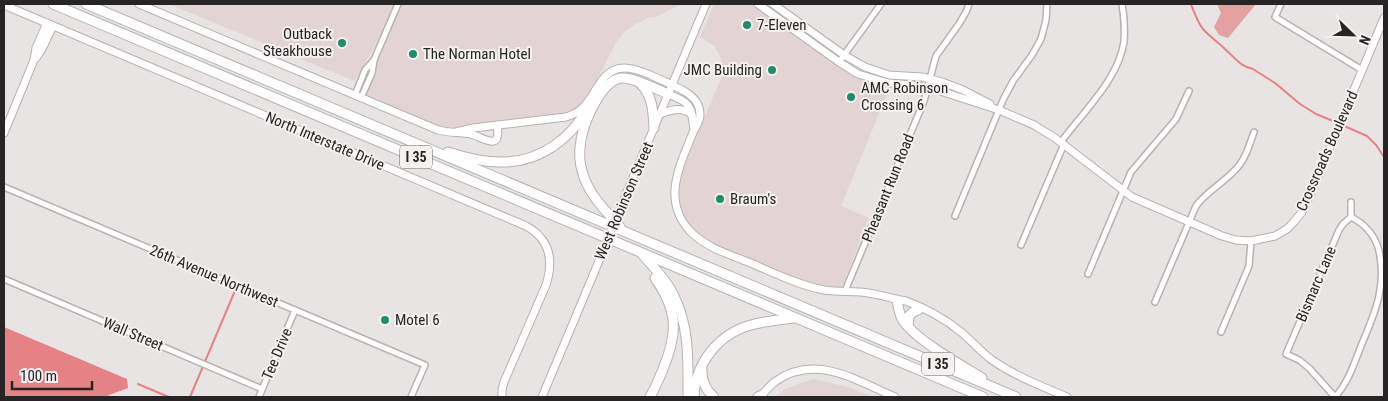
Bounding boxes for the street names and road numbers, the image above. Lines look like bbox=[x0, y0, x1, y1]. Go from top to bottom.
street label: Crossroads Boulevard bbox=[1292, 88, 1362, 214]
street label: North Interstate Drive bbox=[263, 108, 387, 174]
street label: Pheasant Run Road bbox=[858, 131, 918, 245]
street label: West Robinson Street bbox=[591, 139, 657, 263]
road number: I 35 bbox=[400, 146, 432, 168]
street label: 26th Avenue Northwest bbox=[147, 241, 281, 311]
street label: Bismarc Lane bbox=[1292, 243, 1340, 325]
street label: Wall Street bbox=[100, 313, 166, 355]
street label: Tee Drive bbox=[258, 325, 296, 383]
road number: I 35 bbox=[922, 352, 954, 376]

